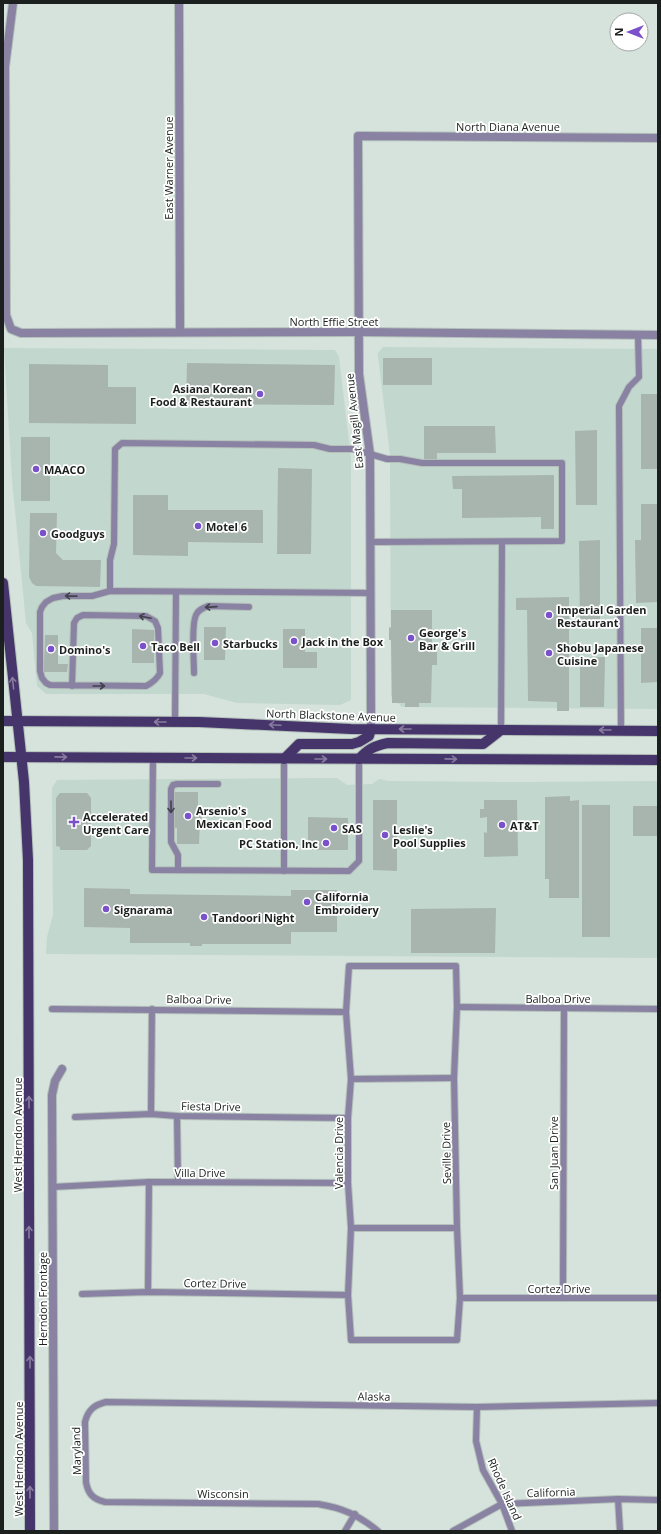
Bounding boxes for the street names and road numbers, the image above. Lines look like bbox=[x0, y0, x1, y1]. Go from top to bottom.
street label: East Warner Avenue bbox=[161, 116, 176, 220]
street label: North Diana Avenue bbox=[456, 119, 560, 134]
street label: North Effie Street bbox=[290, 314, 379, 329]
street label: East Magill Avenue bbox=[342, 373, 366, 469]
street label: North Blackstone Avenue bbox=[266, 705, 396, 725]
street label: Balboa Drive bbox=[166, 991, 232, 1007]
street label: Balboa Drive bbox=[525, 991, 591, 1006]
street label: West Herndon Avenue bbox=[10, 1077, 25, 1193]
street label: Fiesta Drive bbox=[181, 1098, 241, 1114]
street label: San Juan Drive bbox=[546, 1116, 561, 1190]
street label: Valencia Drive bbox=[331, 1117, 346, 1189]
street label: Seville Drive bbox=[438, 1122, 454, 1184]
street label: Villa Drive bbox=[175, 1165, 225, 1180]
street label: Herndon Frontage bbox=[35, 1252, 50, 1346]
street label: Cortez Drive bbox=[183, 1275, 247, 1291]
street label: Cortez Drive bbox=[527, 1281, 591, 1296]
street label: Alaska bbox=[357, 1388, 391, 1404]
street label: West Herndon Avenue bbox=[11, 1401, 26, 1517]
street label: Maryland bbox=[68, 1427, 84, 1475]
street label: Rhode Island bbox=[485, 1456, 525, 1522]
street label: California bbox=[526, 1484, 576, 1500]
street label: Wisconsin bbox=[197, 1486, 249, 1501]

